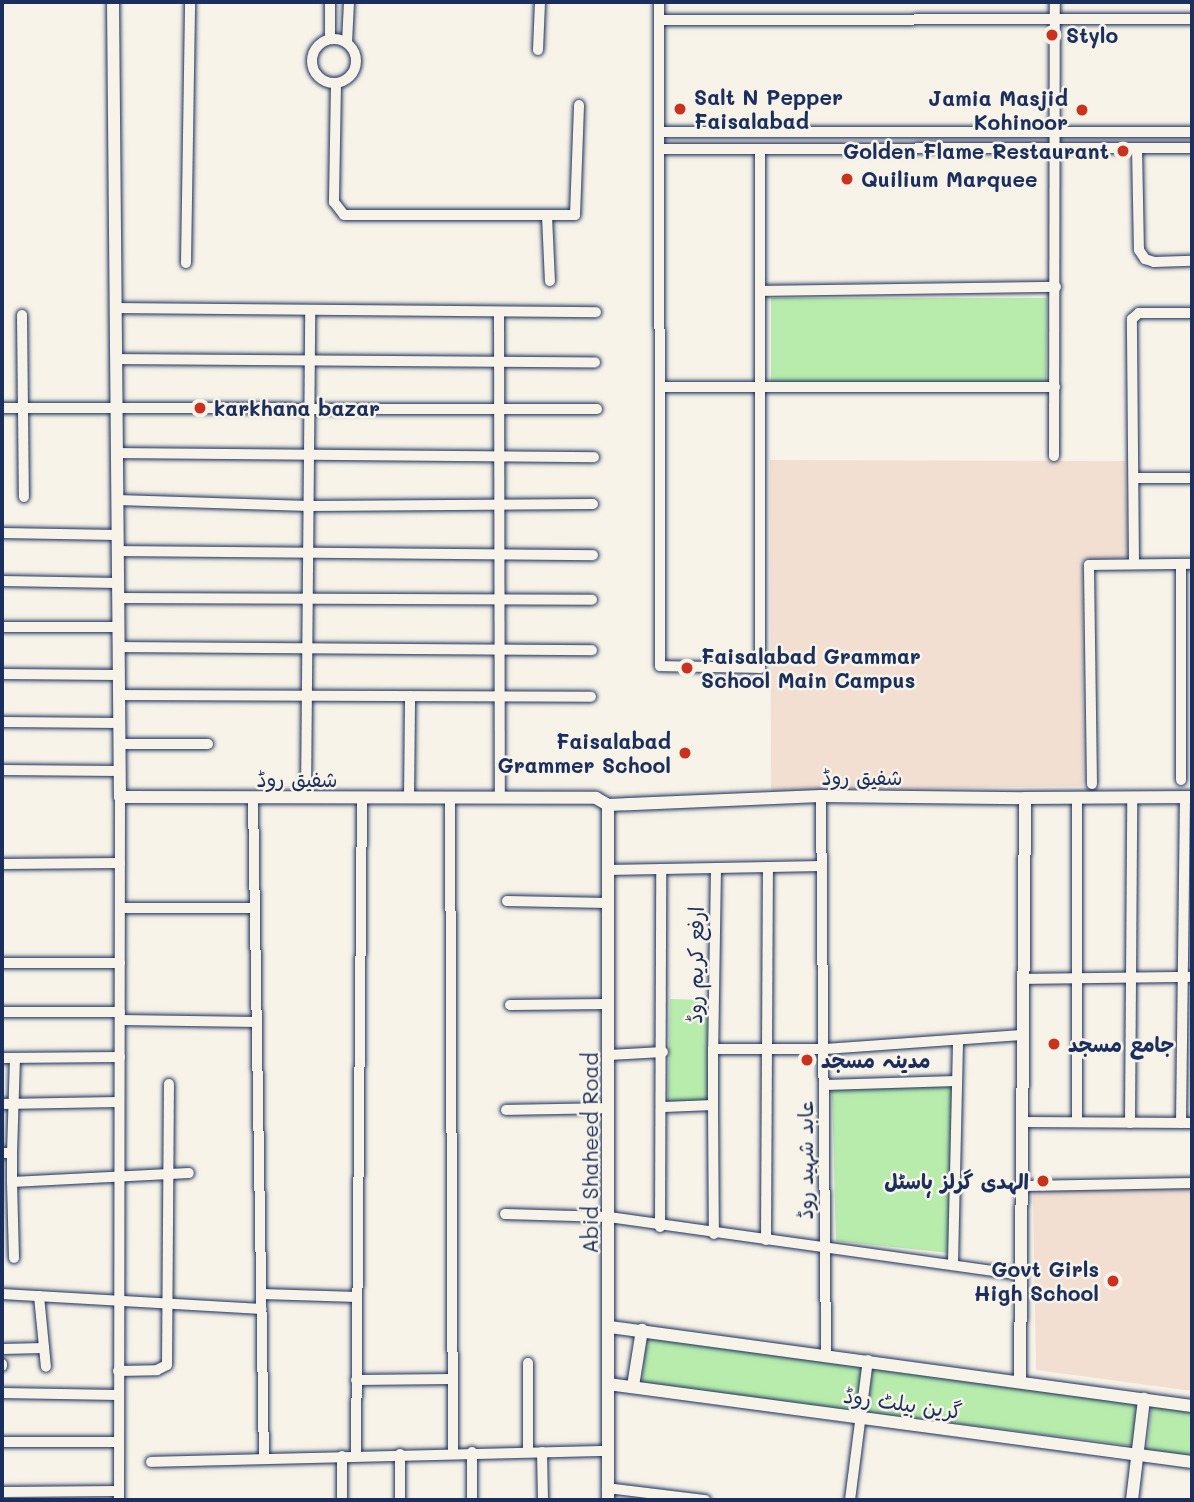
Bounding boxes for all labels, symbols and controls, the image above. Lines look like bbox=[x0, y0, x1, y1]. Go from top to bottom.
place label: Stylo bbox=[1066, 22, 1118, 48]
marker: Stylo bbox=[1044, 27, 1060, 43]
place label: Salt N Pepper Faisalabad bbox=[694, 84, 843, 134]
place label: Jamia Masjid Kohinoor bbox=[928, 85, 1068, 135]
marker: Salt N Pepper Faisalabad bbox=[672, 101, 688, 117]
marker: Jamia Masjid Kohinoor bbox=[1074, 102, 1090, 118]
place label: Golden Flame Restaurant bbox=[843, 138, 1109, 164]
marker: Golden Flame Restaurant bbox=[1115, 143, 1131, 159]
place label: Quilium Marquee bbox=[861, 166, 1037, 192]
marker: Quilium Marquee bbox=[839, 171, 855, 187]
place label: karkhana bazar bbox=[214, 395, 380, 421]
marker: karkhana bazar bbox=[192, 400, 208, 416]
place label: Faisalabad Grammar School Main Campus bbox=[701, 643, 921, 693]
marker: Faisalabad Grammar School Main Campus bbox=[679, 660, 695, 676]
place label: Faisalabad Grammer School bbox=[498, 728, 671, 778]
marker: Faisalabad Grammer School bbox=[677, 745, 693, 761]
street label: شفیق روڈ bbox=[822, 764, 902, 790]
street label: شفیق روڈ bbox=[257, 766, 337, 792]
street label: ارفع کریم روڈ bbox=[681, 906, 709, 1024]
place label: جامع مسجد bbox=[1068, 1031, 1174, 1057]
marker: جامع مسجد bbox=[1046, 1036, 1062, 1052]
place label: مدینہ مسجد bbox=[821, 1047, 930, 1073]
street label: Abid Shaheed Road bbox=[577, 1052, 603, 1254]
marker: مدینہ مسجد bbox=[799, 1052, 815, 1068]
street label: عابد شہید روڈ bbox=[792, 1101, 818, 1219]
place label: الہدی گرلز ہاسٹل bbox=[884, 1168, 1029, 1194]
marker: الہدی گرلز ہاسٹل bbox=[1035, 1173, 1051, 1189]
place label: Govt Girls High School bbox=[974, 1256, 1099, 1306]
marker: Govt Girls High School bbox=[1105, 1273, 1121, 1289]
street label: گرین بیلٹ روڈ bbox=[842, 1382, 964, 1424]

